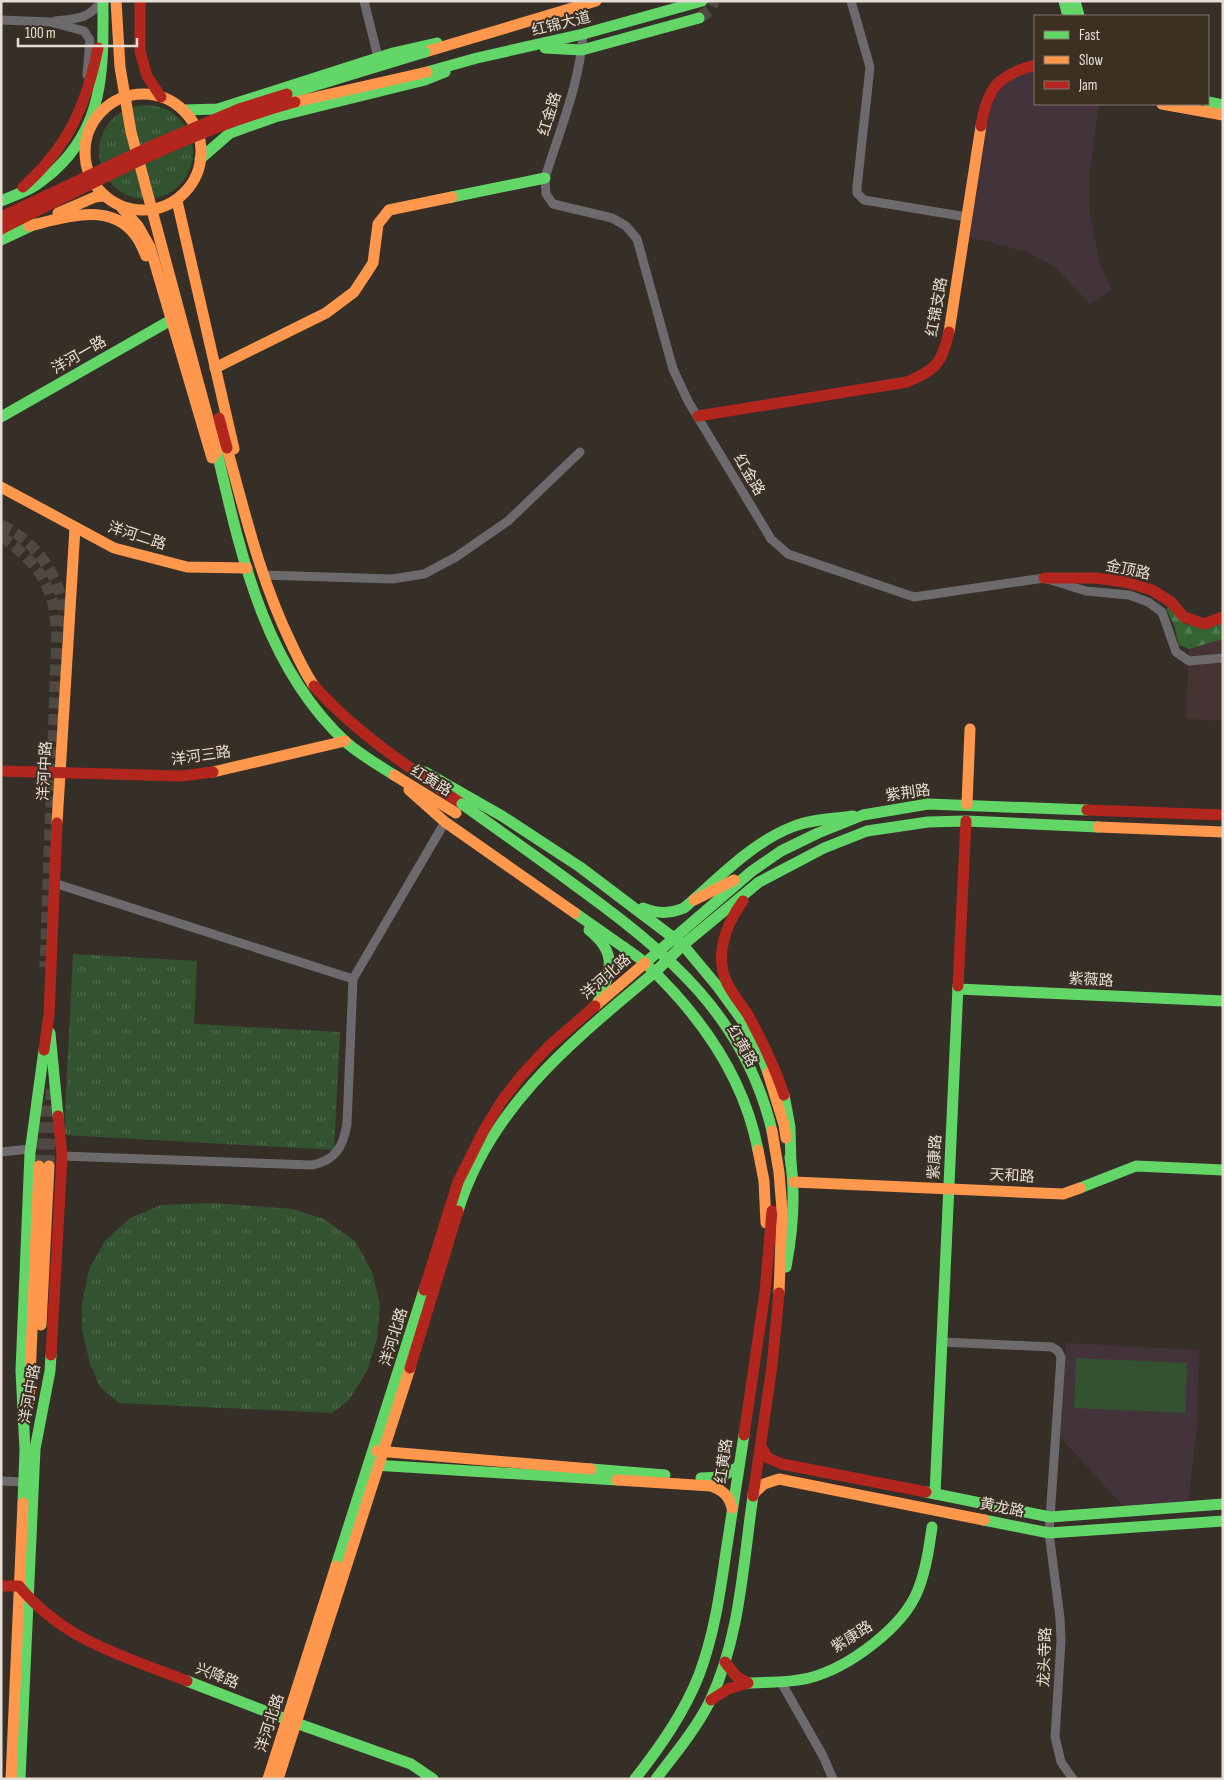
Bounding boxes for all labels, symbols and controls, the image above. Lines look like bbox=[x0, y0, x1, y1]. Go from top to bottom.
street label: 红锦大道 bbox=[530, 8, 592, 40]
scale bar bbox=[18, 15, 136, 47]
legend bbox=[1034, 15, 1209, 105]
text: 100 m bbox=[25, 24, 56, 43]
text: Fast bbox=[1079, 26, 1101, 45]
text: Slow bbox=[1079, 51, 1103, 70]
text: Jam bbox=[1078, 76, 1097, 95]
street label: 红金路 bbox=[534, 90, 566, 138]
street label: 红锦支路 bbox=[922, 276, 952, 338]
street label: 洋河一路 bbox=[48, 332, 110, 378]
street label: 红金路 bbox=[729, 451, 769, 499]
street label: 洋河二路 bbox=[106, 518, 168, 554]
street label: 金顶路 bbox=[1104, 556, 1152, 584]
street label: 洋河中路 bbox=[34, 741, 56, 801]
street label: 洋河三路 bbox=[170, 742, 232, 770]
street label: 红黄路 bbox=[407, 761, 455, 801]
street label: 紫荆路 bbox=[884, 780, 932, 806]
street label: 洋河北路 bbox=[577, 950, 635, 1004]
street label: 紫薇路 bbox=[1068, 969, 1114, 991]
street label: 红黄路 bbox=[723, 1022, 761, 1070]
street label: 紫康路 bbox=[924, 1134, 946, 1180]
street label: 天和路 bbox=[989, 1165, 1035, 1187]
street label: 洋河北路 bbox=[376, 1306, 412, 1368]
street label: 洋河中路 bbox=[15, 1363, 45, 1425]
street label: 红黄路 bbox=[711, 1437, 737, 1485]
street label: 黄龙路 bbox=[978, 1494, 1026, 1522]
street label: 紫康路 bbox=[828, 1617, 876, 1657]
street label: 龙头寺路 bbox=[1034, 1627, 1056, 1687]
street label: 兴降路 bbox=[193, 1659, 241, 1693]
street label: 洋河北路 bbox=[252, 1692, 288, 1754]

